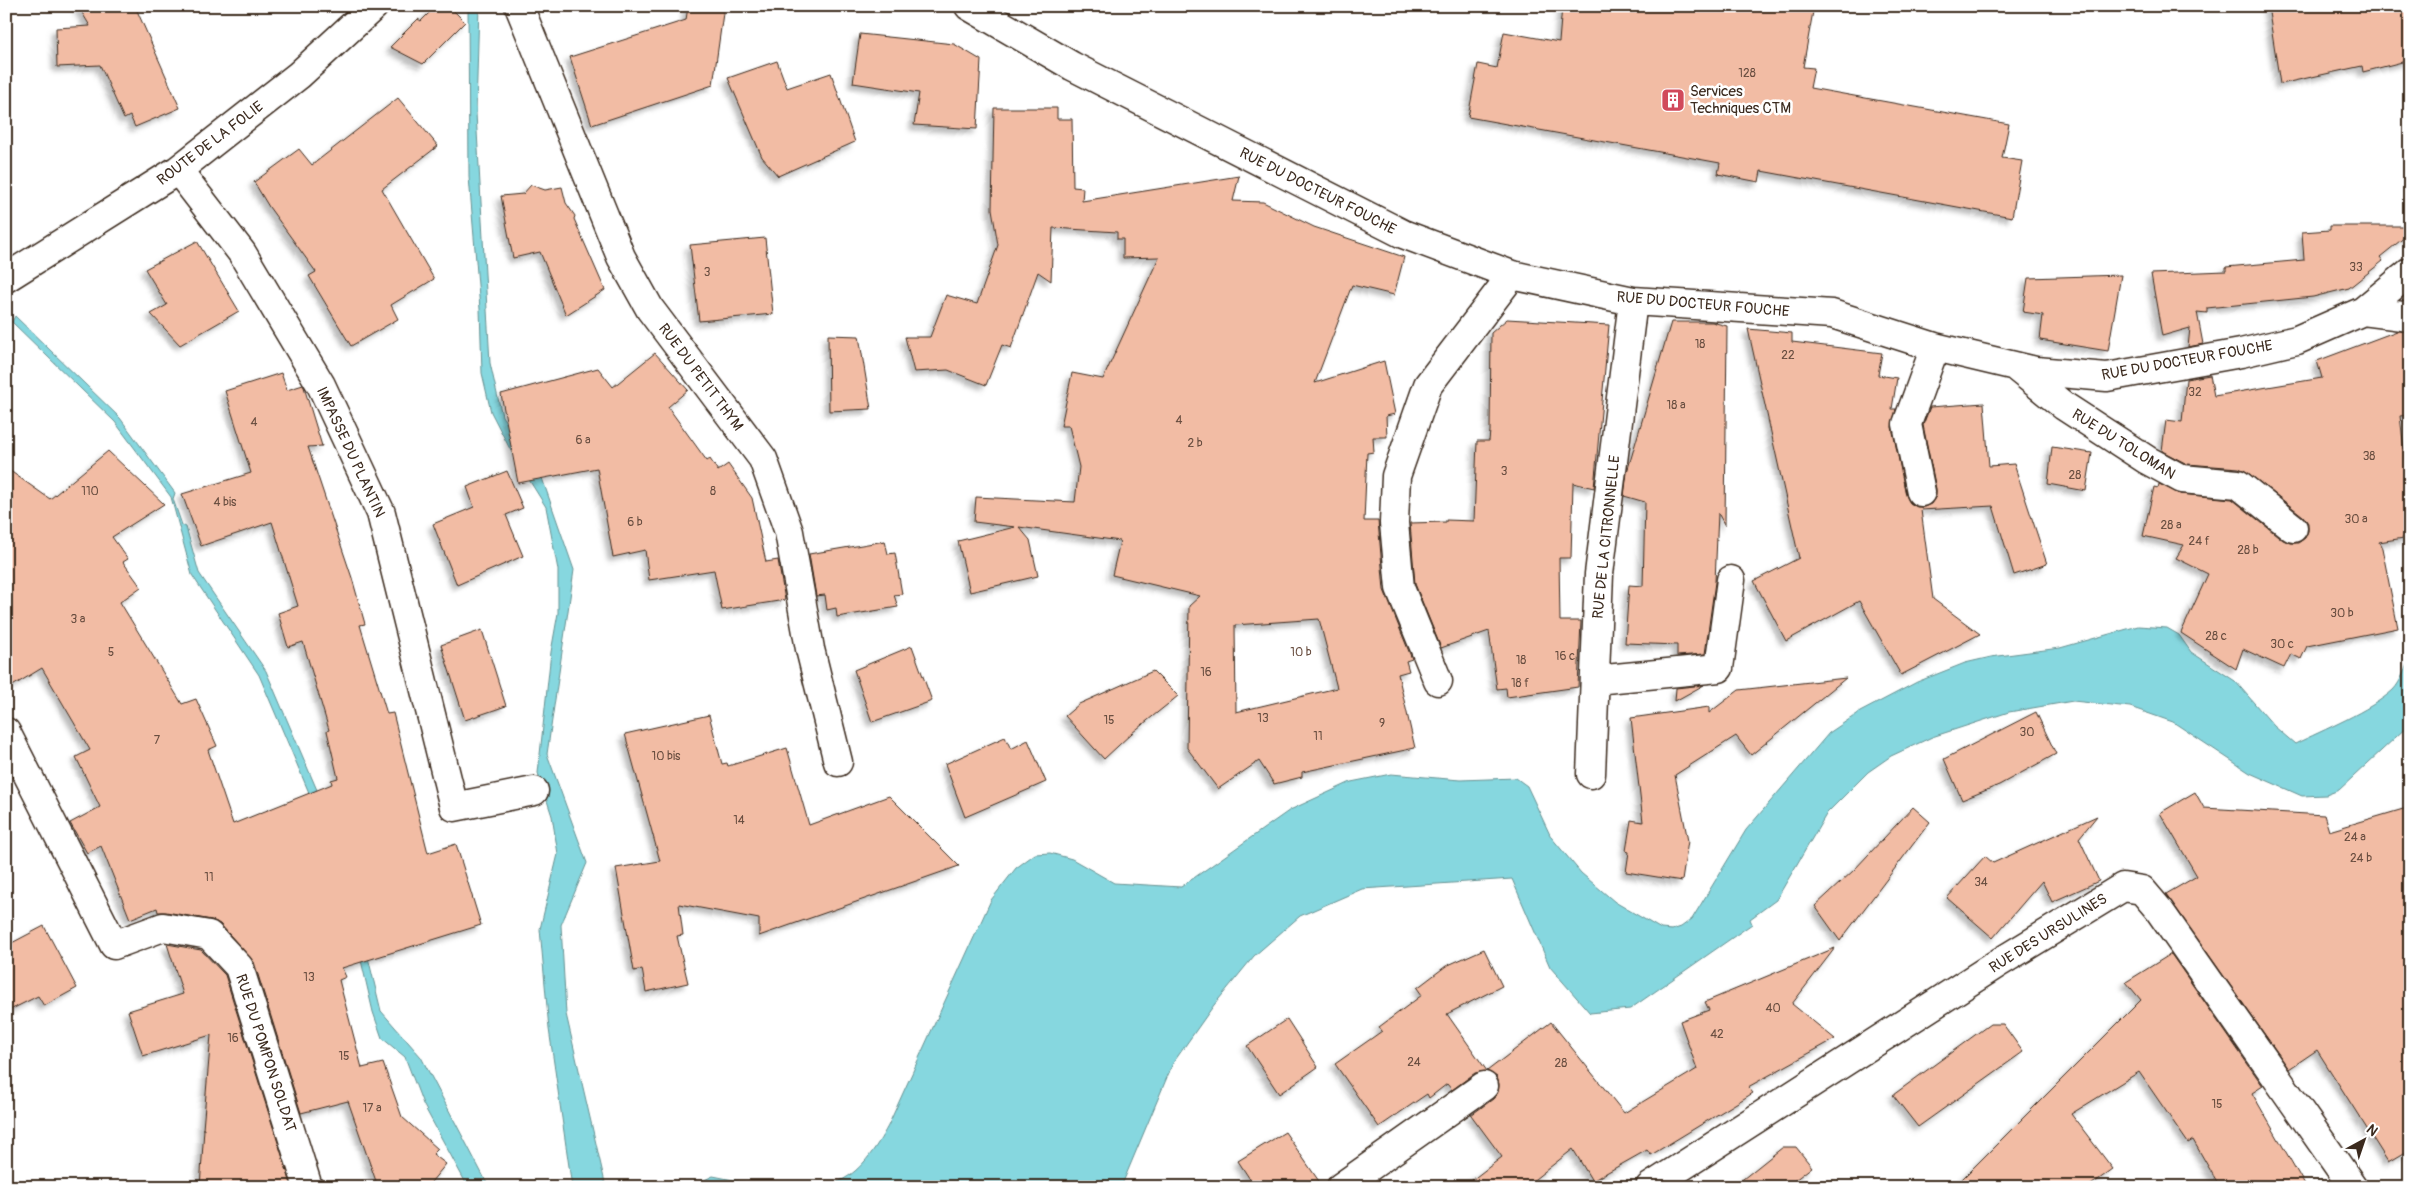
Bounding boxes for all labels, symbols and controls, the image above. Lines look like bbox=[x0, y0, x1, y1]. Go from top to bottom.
house number: 128 bbox=[1738, 66, 1756, 81]
place label: Services Techniques CTM bbox=[1690, 82, 1791, 118]
building icon: Services Techniques CTM bbox=[1660, 87, 1686, 113]
street label: ROUTE DE LA FOLIE bbox=[153, 97, 267, 190]
street label: RUE DU DOCTEUR FOUCHE bbox=[1236, 144, 1400, 239]
house number: 33 bbox=[2349, 260, 2363, 275]
house number: 3 bbox=[704, 265, 711, 280]
street label: RUE DU DOCTEUR FOUCHE bbox=[1616, 287, 1790, 322]
street label: RUE DU PETIT THYM bbox=[654, 320, 747, 435]
street label: RUE DU DOCTEUR FOUCHE bbox=[2100, 336, 2274, 385]
house number: 18 bbox=[1695, 337, 1705, 352]
house number: 22 bbox=[1781, 348, 1795, 363]
street label: IMPASSE DU PLANTIN bbox=[312, 384, 389, 521]
house number: 32 bbox=[2188, 385, 2202, 400]
house number: 18 a bbox=[1667, 398, 1686, 413]
street label: RUE DU TOLOMAN bbox=[2068, 405, 2179, 484]
house number: 4 bbox=[1176, 413, 1183, 428]
house number: 4 bbox=[251, 415, 258, 430]
house number: 6 a bbox=[575, 433, 591, 448]
house number: 2 b bbox=[1187, 436, 1203, 451]
house number: 38 bbox=[2363, 449, 2375, 464]
street label: RUE DE LA CITRONNELLE bbox=[1588, 454, 1625, 620]
house number: 3 bbox=[1501, 464, 1508, 479]
house number: 28 bbox=[2069, 468, 2081, 483]
house number: 110 bbox=[81, 484, 99, 499]
house number: 8 bbox=[710, 484, 716, 499]
house number: 4 bis bbox=[214, 495, 237, 510]
house number: 30 a bbox=[2344, 512, 2368, 527]
house number: 6 b bbox=[627, 515, 643, 530]
house number: 28 a bbox=[2161, 518, 2182, 533]
house number: 24 f bbox=[2188, 534, 2210, 549]
house number: 28 b bbox=[2237, 543, 2259, 558]
house number: 30 b bbox=[2330, 606, 2354, 621]
house number: 3 a bbox=[71, 612, 86, 627]
house number: 28 c bbox=[2205, 629, 2227, 644]
house number: 30 c bbox=[2270, 637, 2294, 652]
house number: 5 bbox=[108, 645, 114, 660]
house number: 10 b bbox=[1290, 645, 1312, 660]
house number: 16 c bbox=[1555, 649, 1575, 664]
house number: 18 bbox=[1516, 653, 1526, 668]
house number: 16 bbox=[1200, 665, 1212, 680]
house number: 18 f bbox=[1511, 676, 1529, 691]
house number: 13 bbox=[1257, 711, 1269, 726]
house number: 15 bbox=[1103, 713, 1115, 728]
house number: 9 bbox=[1379, 716, 1385, 731]
house number: 30 bbox=[2020, 725, 2034, 740]
house number: 11 bbox=[1313, 729, 1323, 744]
house number: 7 bbox=[154, 733, 161, 748]
house number: 10 bis bbox=[652, 749, 681, 764]
house number: 14 bbox=[733, 813, 745, 828]
house number: 24 a bbox=[2344, 830, 2366, 845]
house number: 24 b bbox=[2350, 851, 2372, 866]
house number: 11 bbox=[204, 870, 214, 885]
house number: 34 bbox=[1974, 875, 1988, 890]
street label: RUE DES URSULINES bbox=[1986, 889, 2111, 977]
house number: 13 bbox=[303, 970, 315, 985]
street label: RUE DU POMPON SOLDAT bbox=[231, 972, 300, 1135]
house number: 40 bbox=[1765, 1001, 1781, 1016]
house number: 42 bbox=[1710, 1027, 1724, 1042]
house number: 16 bbox=[227, 1031, 239, 1046]
house number: 15 bbox=[338, 1049, 350, 1064]
house number: 24 bbox=[1407, 1055, 1421, 1070]
house number: 28 bbox=[1555, 1056, 1567, 1071]
house number: 15 bbox=[2211, 1097, 2223, 1112]
house number: 17 a bbox=[362, 1101, 382, 1116]
north arrow bbox=[2338, 1116, 2388, 1166]
text: N bbox=[2363, 1121, 2381, 1140]

